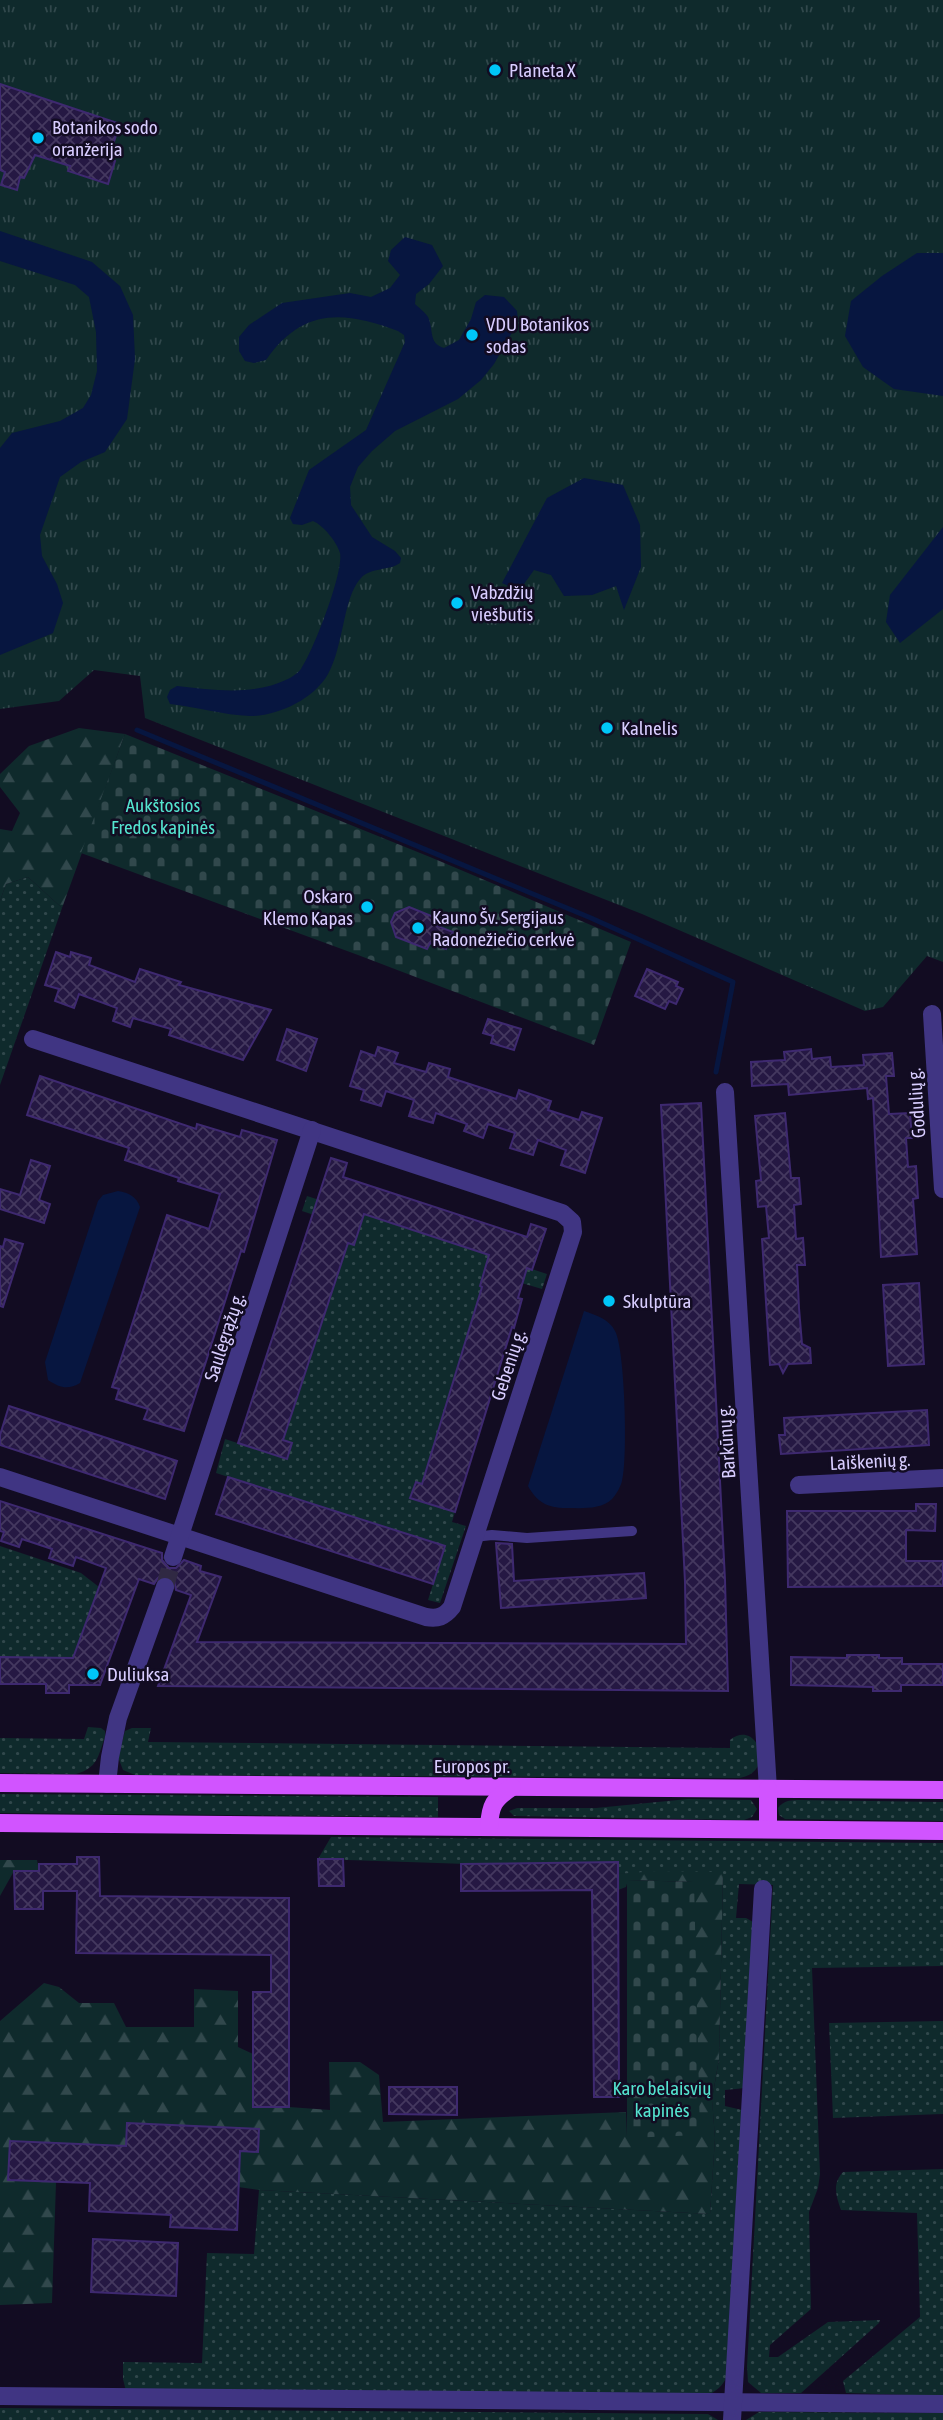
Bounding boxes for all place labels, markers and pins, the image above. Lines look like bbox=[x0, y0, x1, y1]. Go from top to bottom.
place label: Planeta X bbox=[509, 59, 576, 81]
marker: Planeta X bbox=[487, 62, 503, 78]
place label: Botanikos sodo oranžerija bbox=[52, 116, 158, 160]
marker: Botanikos sodo oranžerija bbox=[30, 130, 46, 146]
place label: VDU Botanikos sodas bbox=[486, 313, 590, 357]
marker: VDU Botanikos sodas bbox=[464, 327, 480, 343]
place label: Vabzdžių viešbutis bbox=[471, 581, 534, 625]
marker: Vabzdžių viešbutis bbox=[449, 595, 465, 611]
place label: Kalnelis bbox=[621, 717, 678, 739]
marker: Kalnelis bbox=[599, 720, 615, 736]
place label: Oskaro Klemo Kapas bbox=[263, 885, 353, 929]
marker: Oskaro Klemo Kapas bbox=[359, 899, 375, 915]
place label: Kauno Šv. Sergijaus Radonežiečio cerkvė bbox=[432, 906, 575, 950]
marker: Kauno Šv. Sergijaus Radonežiečio cerkvė bbox=[410, 920, 426, 936]
place label: Skulptūra bbox=[623, 1290, 691, 1312]
marker: Skulptūra bbox=[601, 1293, 617, 1309]
place label: Duliuksa bbox=[107, 1663, 169, 1685]
marker: Duliuksa bbox=[85, 1666, 101, 1682]

